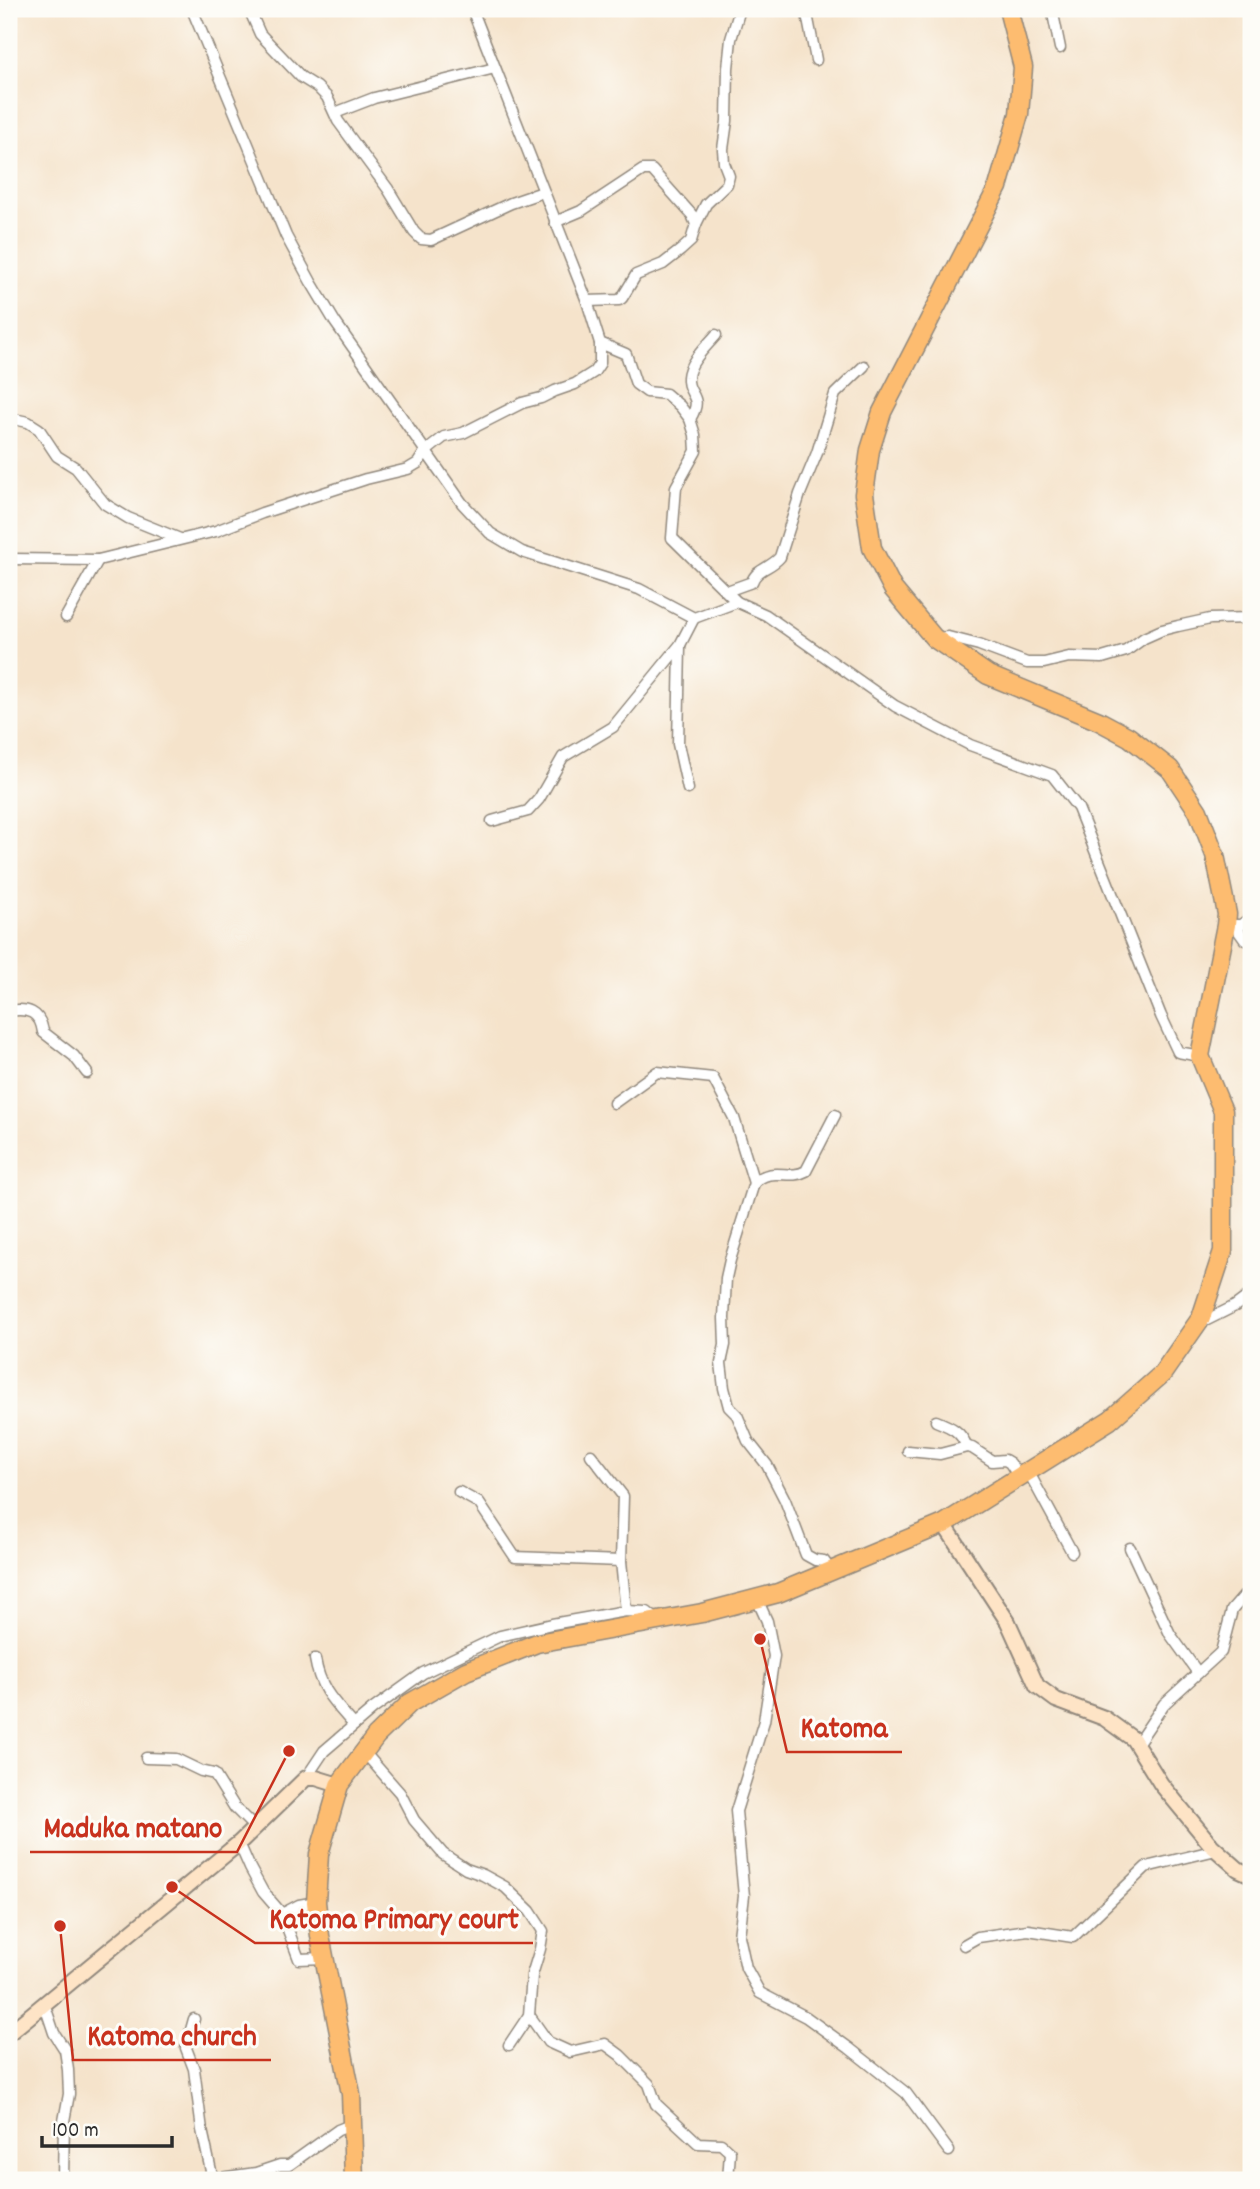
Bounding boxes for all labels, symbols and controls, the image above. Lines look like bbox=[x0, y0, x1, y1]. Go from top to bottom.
callout: Katoma bbox=[787, 1701, 902, 1752]
text: Katoma bbox=[800, 1710, 888, 1753]
callout: Maduka matano bbox=[30, 1801, 237, 1852]
text: Maduka matano bbox=[44, 1810, 222, 1853]
callout: Katoma Primary court bbox=[255, 1892, 533, 1943]
text: Katoma Primary court bbox=[269, 1901, 519, 1944]
callout: Katoma church bbox=[73, 2009, 271, 2060]
text: Katoma church bbox=[87, 2018, 257, 2061]
scale bar bbox=[42, 2105, 172, 2149]
text: 100 m bbox=[52, 2117, 99, 2147]

